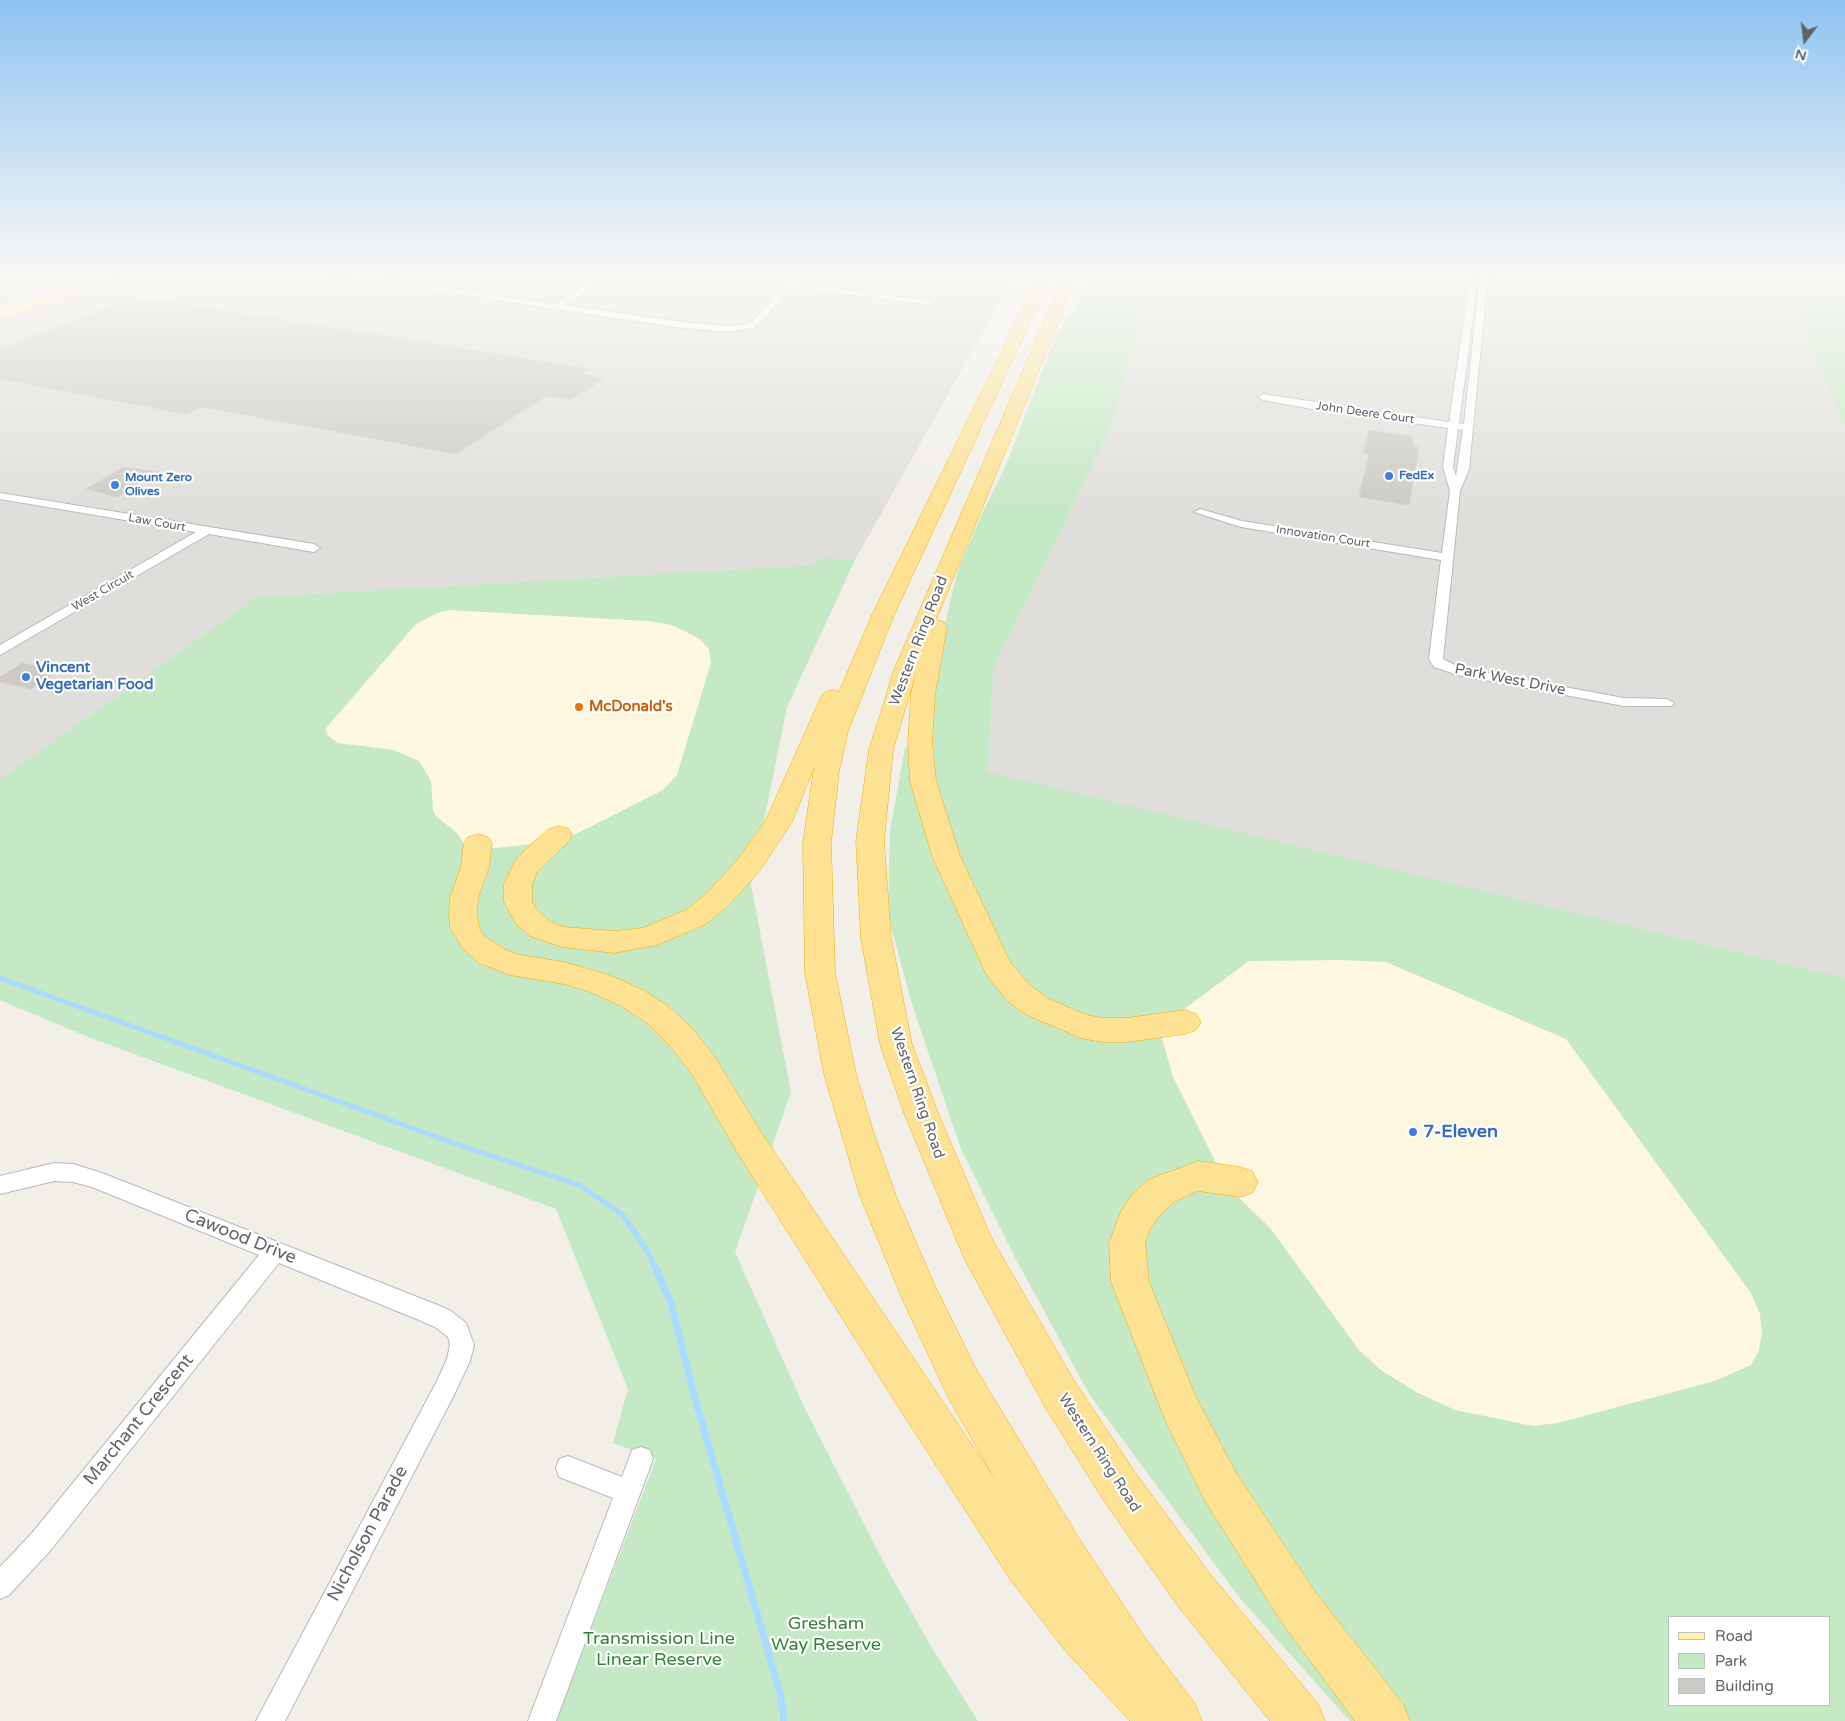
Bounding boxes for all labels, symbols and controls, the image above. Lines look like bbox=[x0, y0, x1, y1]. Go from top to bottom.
north arrow bbox=[1780, 15, 1830, 65]
text: N bbox=[1793, 45, 1809, 65]
street label: John Deere Court bbox=[1315, 399, 1415, 427]
place label: FedEx bbox=[1399, 469, 1434, 483]
marker: FedEx bbox=[1383, 470, 1395, 482]
place label: Mount Zero Olives bbox=[125, 471, 192, 499]
marker: Mount Zero Olives bbox=[109, 479, 121, 491]
street label: Law Court bbox=[127, 511, 187, 535]
street label: Innovation Court bbox=[1275, 522, 1371, 552]
street label: West Circuit bbox=[70, 568, 136, 614]
street label: Western Ring Road bbox=[886, 574, 952, 708]
place label: Vincent Vegetarian Food bbox=[36, 659, 153, 694]
street label: Park West Drive bbox=[1453, 660, 1567, 700]
marker: Vincent Vegetarian Food bbox=[20, 671, 32, 683]
place label: McDonald's bbox=[589, 698, 673, 716]
marker: McDonald's bbox=[573, 701, 585, 713]
street label: Western Ring Road bbox=[886, 1025, 948, 1161]
place label: 7-Eleven bbox=[1423, 1121, 1498, 1143]
marker: 7-Eleven bbox=[1407, 1126, 1419, 1138]
street label: Cawood Drive bbox=[181, 1205, 299, 1269]
street label: Marchant Crescent bbox=[80, 1350, 198, 1490]
street label: Western Ring Road bbox=[1054, 1390, 1144, 1516]
street label: Nicholson Parade bbox=[323, 1463, 413, 1605]
park label: Gresham Way Reserve bbox=[771, 1613, 881, 1656]
legend bbox=[1668, 1616, 1830, 1706]
text: Road bbox=[1715, 1627, 1753, 1645]
park label: Transmission Line Linear Reserve bbox=[583, 1628, 735, 1670]
text: Park bbox=[1715, 1652, 1747, 1670]
text: Building bbox=[1715, 1677, 1774, 1695]

